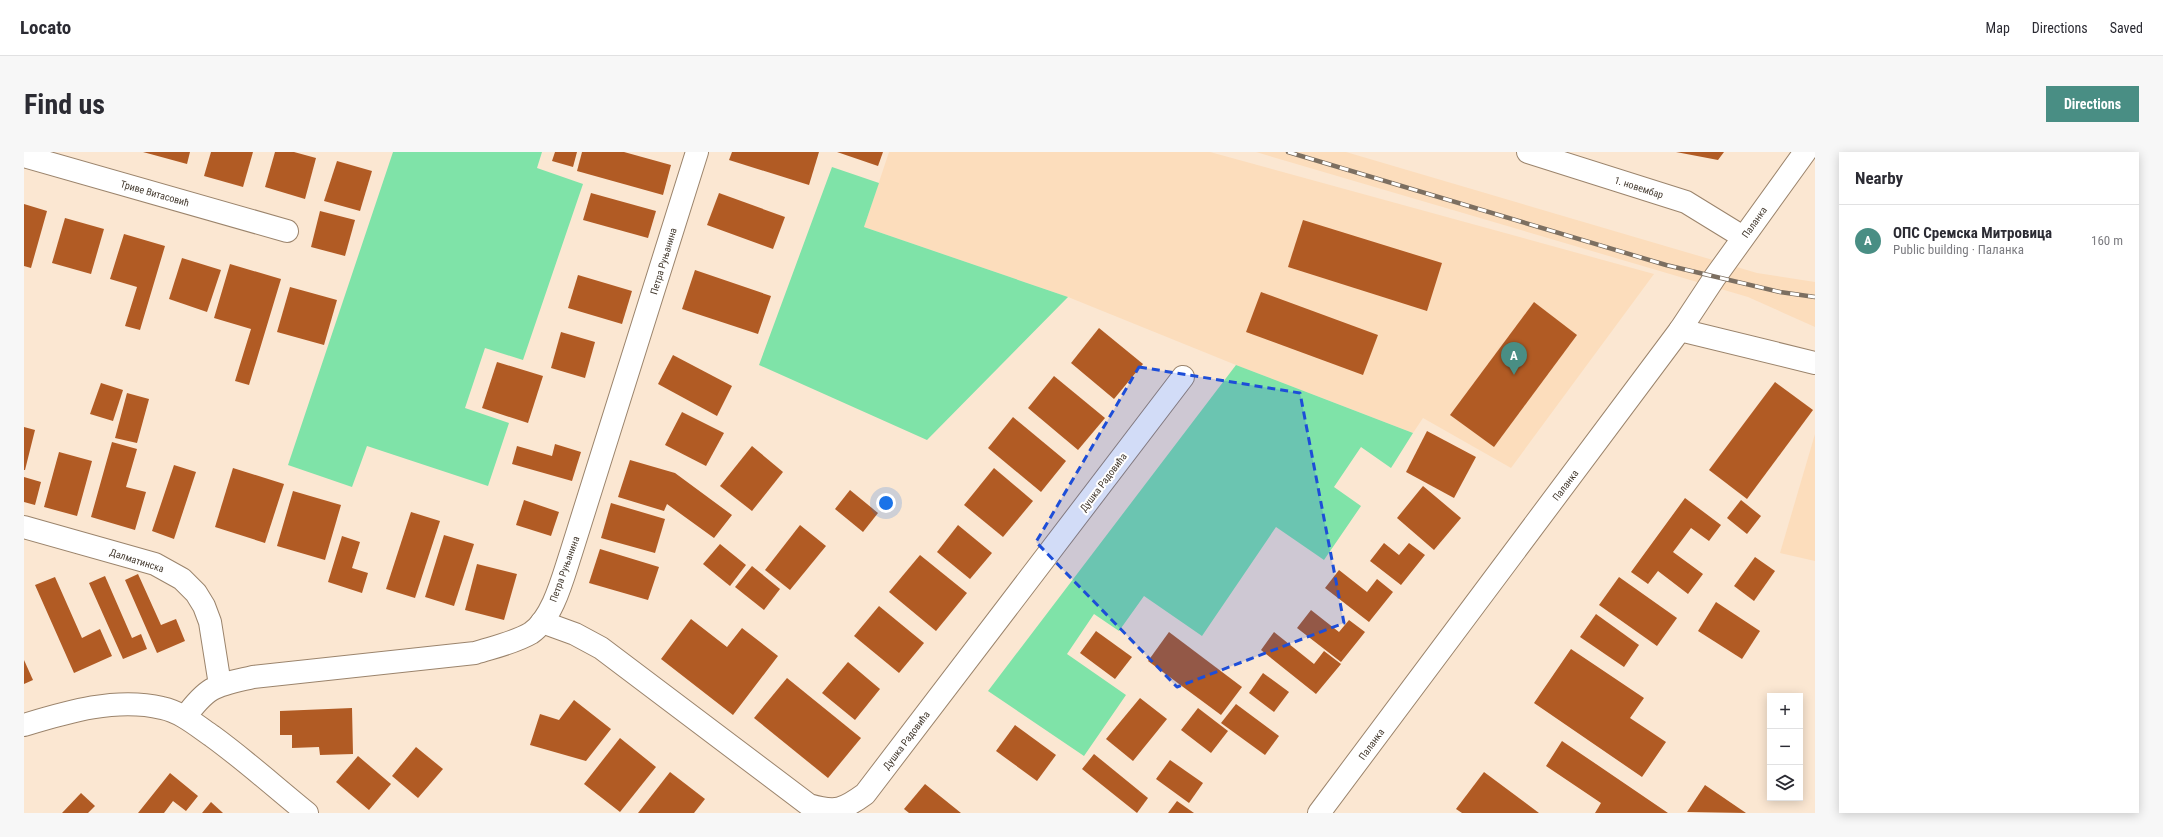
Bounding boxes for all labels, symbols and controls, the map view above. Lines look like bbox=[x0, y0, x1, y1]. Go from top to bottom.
text: Locato bbox=[20, 16, 71, 39]
text: Map bbox=[1986, 20, 2010, 36]
text: Directions bbox=[2032, 20, 2088, 36]
text: Saved bbox=[2110, 20, 2143, 36]
button: Directions bbox=[2046, 86, 2139, 122]
text: Find us bbox=[24, 88, 105, 121]
text: Nearby bbox=[1855, 168, 1903, 188]
street label: 1. новембар bbox=[1613, 174, 1665, 201]
street label: Триве Витасовић bbox=[119, 178, 191, 209]
street label: Паланка bbox=[1740, 204, 1769, 240]
text: ОПС Сремска Митровица bbox=[1893, 224, 2052, 242]
street label: Петра Руњанина bbox=[648, 226, 679, 296]
text: A bbox=[1864, 233, 1872, 248]
text: 160 m bbox=[2091, 233, 2123, 248]
text: Public building · Паланка bbox=[1893, 242, 2024, 257]
pin: A bbox=[1501, 342, 1527, 375]
street label: Душка Радовића bbox=[1078, 451, 1129, 514]
street label: Паланка bbox=[1550, 468, 1581, 503]
your location bbox=[876, 493, 896, 513]
street label: Петра Руњанина bbox=[547, 535, 582, 604]
street label: Далматинска bbox=[108, 547, 166, 574]
map controls bbox=[1767, 693, 1803, 801]
button: + bbox=[1767, 693, 1803, 729]
street label: Душка Радовића bbox=[881, 709, 932, 772]
street label: Паланка bbox=[1356, 727, 1386, 762]
button: − bbox=[1767, 729, 1803, 765]
button: layers bbox=[1767, 765, 1803, 801]

